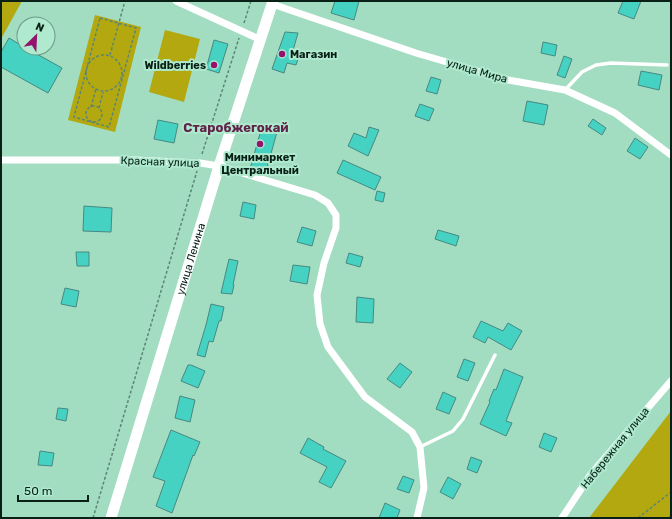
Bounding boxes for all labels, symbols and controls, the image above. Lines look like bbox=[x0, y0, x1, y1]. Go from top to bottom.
north arrow bbox=[16, 16, 56, 56]
text: N bbox=[34, 20, 46, 35]
place label: Магазин bbox=[290, 48, 337, 61]
marker: Магазин bbox=[277, 49, 287, 59]
street label: улица Мира bbox=[445, 56, 509, 86]
place label: Wildberries bbox=[144, 59, 206, 72]
marker: Wildberries bbox=[209, 60, 219, 70]
district label: Старобжегокай bbox=[183, 120, 289, 135]
marker: Минимаркет Центральный bbox=[255, 139, 265, 149]
place label: Минимаркет Центральный bbox=[221, 151, 299, 177]
street label: Красная улица bbox=[120, 154, 200, 170]
street label: улица Ленина bbox=[173, 221, 208, 296]
street label: Набережная улица bbox=[578, 405, 652, 491]
scale bar bbox=[18, 477, 88, 503]
text: 50 m bbox=[24, 484, 52, 498]

